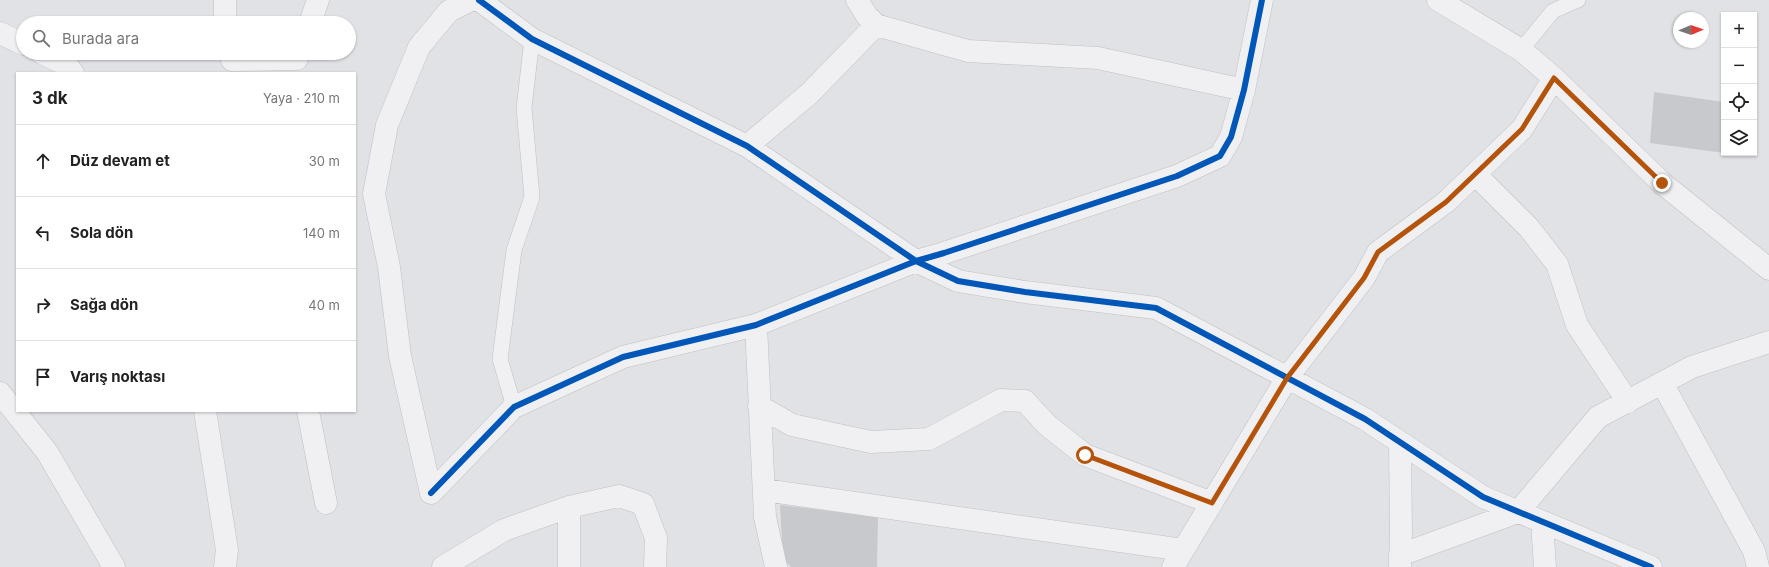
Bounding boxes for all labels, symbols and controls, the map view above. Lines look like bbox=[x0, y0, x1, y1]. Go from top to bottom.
north arrow bbox=[1673, 12, 1709, 48]
map controls bbox=[1721, 12, 1757, 156]
button: + bbox=[1721, 12, 1757, 48]
search box bbox=[16, 16, 356, 60]
icon: search bbox=[30, 27, 52, 49]
text: Burada ara bbox=[62, 29, 139, 48]
button: − bbox=[1721, 48, 1757, 84]
button: locate bbox=[1721, 84, 1757, 120]
text: 3 dk bbox=[32, 88, 68, 108]
text: Yaya · 210 m bbox=[263, 90, 340, 106]
button: layers bbox=[1721, 120, 1757, 156]
icon: ahead bbox=[32, 150, 54, 172]
text: Düz devam et bbox=[70, 151, 170, 170]
text: 30 m bbox=[309, 153, 340, 169]
route end bbox=[1653, 174, 1671, 192]
icon: left bbox=[32, 222, 54, 244]
text: Sola dön bbox=[70, 223, 133, 242]
text: 140 m bbox=[303, 225, 340, 241]
icon: right bbox=[32, 294, 54, 316]
text: Sağa dön bbox=[70, 295, 138, 314]
text: 40 m bbox=[308, 297, 340, 313]
icon: arrive bbox=[32, 366, 54, 388]
text: Varış noktası bbox=[70, 367, 165, 386]
route start bbox=[1076, 446, 1094, 464]

